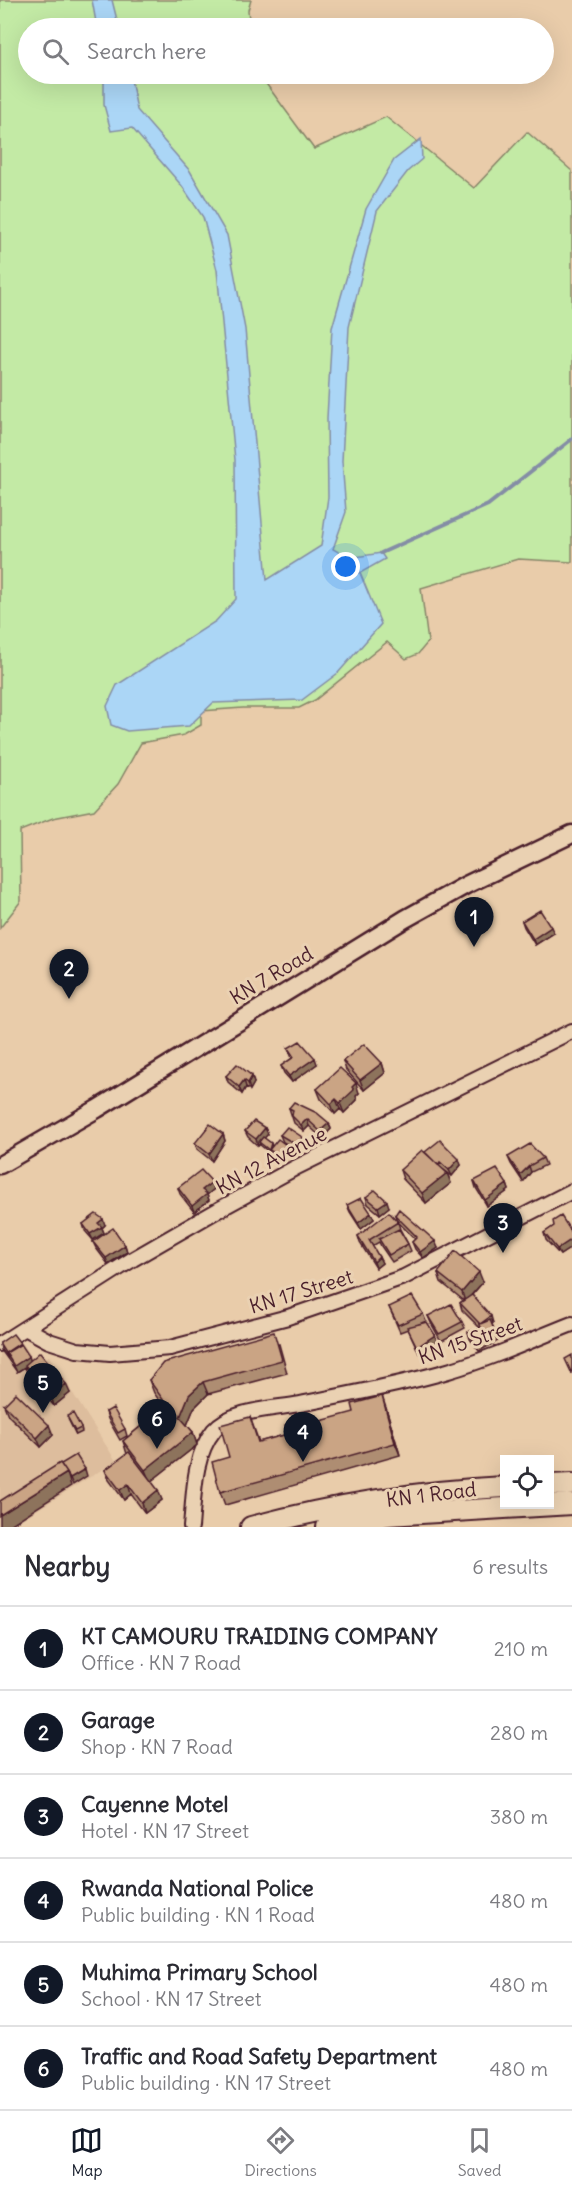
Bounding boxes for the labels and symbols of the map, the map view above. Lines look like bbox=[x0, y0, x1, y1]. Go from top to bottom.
your location bbox=[331, 552, 360, 581]
pin: 1 bbox=[454, 898, 494, 947]
street label: KN 7 Road bbox=[225, 940, 317, 1010]
pin: 2 bbox=[50, 950, 88, 999]
street label: KN 12 Avenue bbox=[211, 1120, 331, 1200]
pin: 3 bbox=[484, 1204, 522, 1253]
street label: KN 17 Street bbox=[246, 1263, 356, 1319]
street label: KN 15 Street bbox=[415, 1310, 526, 1369]
pin: 5 bbox=[24, 1364, 63, 1413]
pin: 6 bbox=[138, 1400, 176, 1449]
pin: 4 bbox=[284, 1412, 322, 1462]
street label: KN 1 Road bbox=[385, 1476, 478, 1512]

